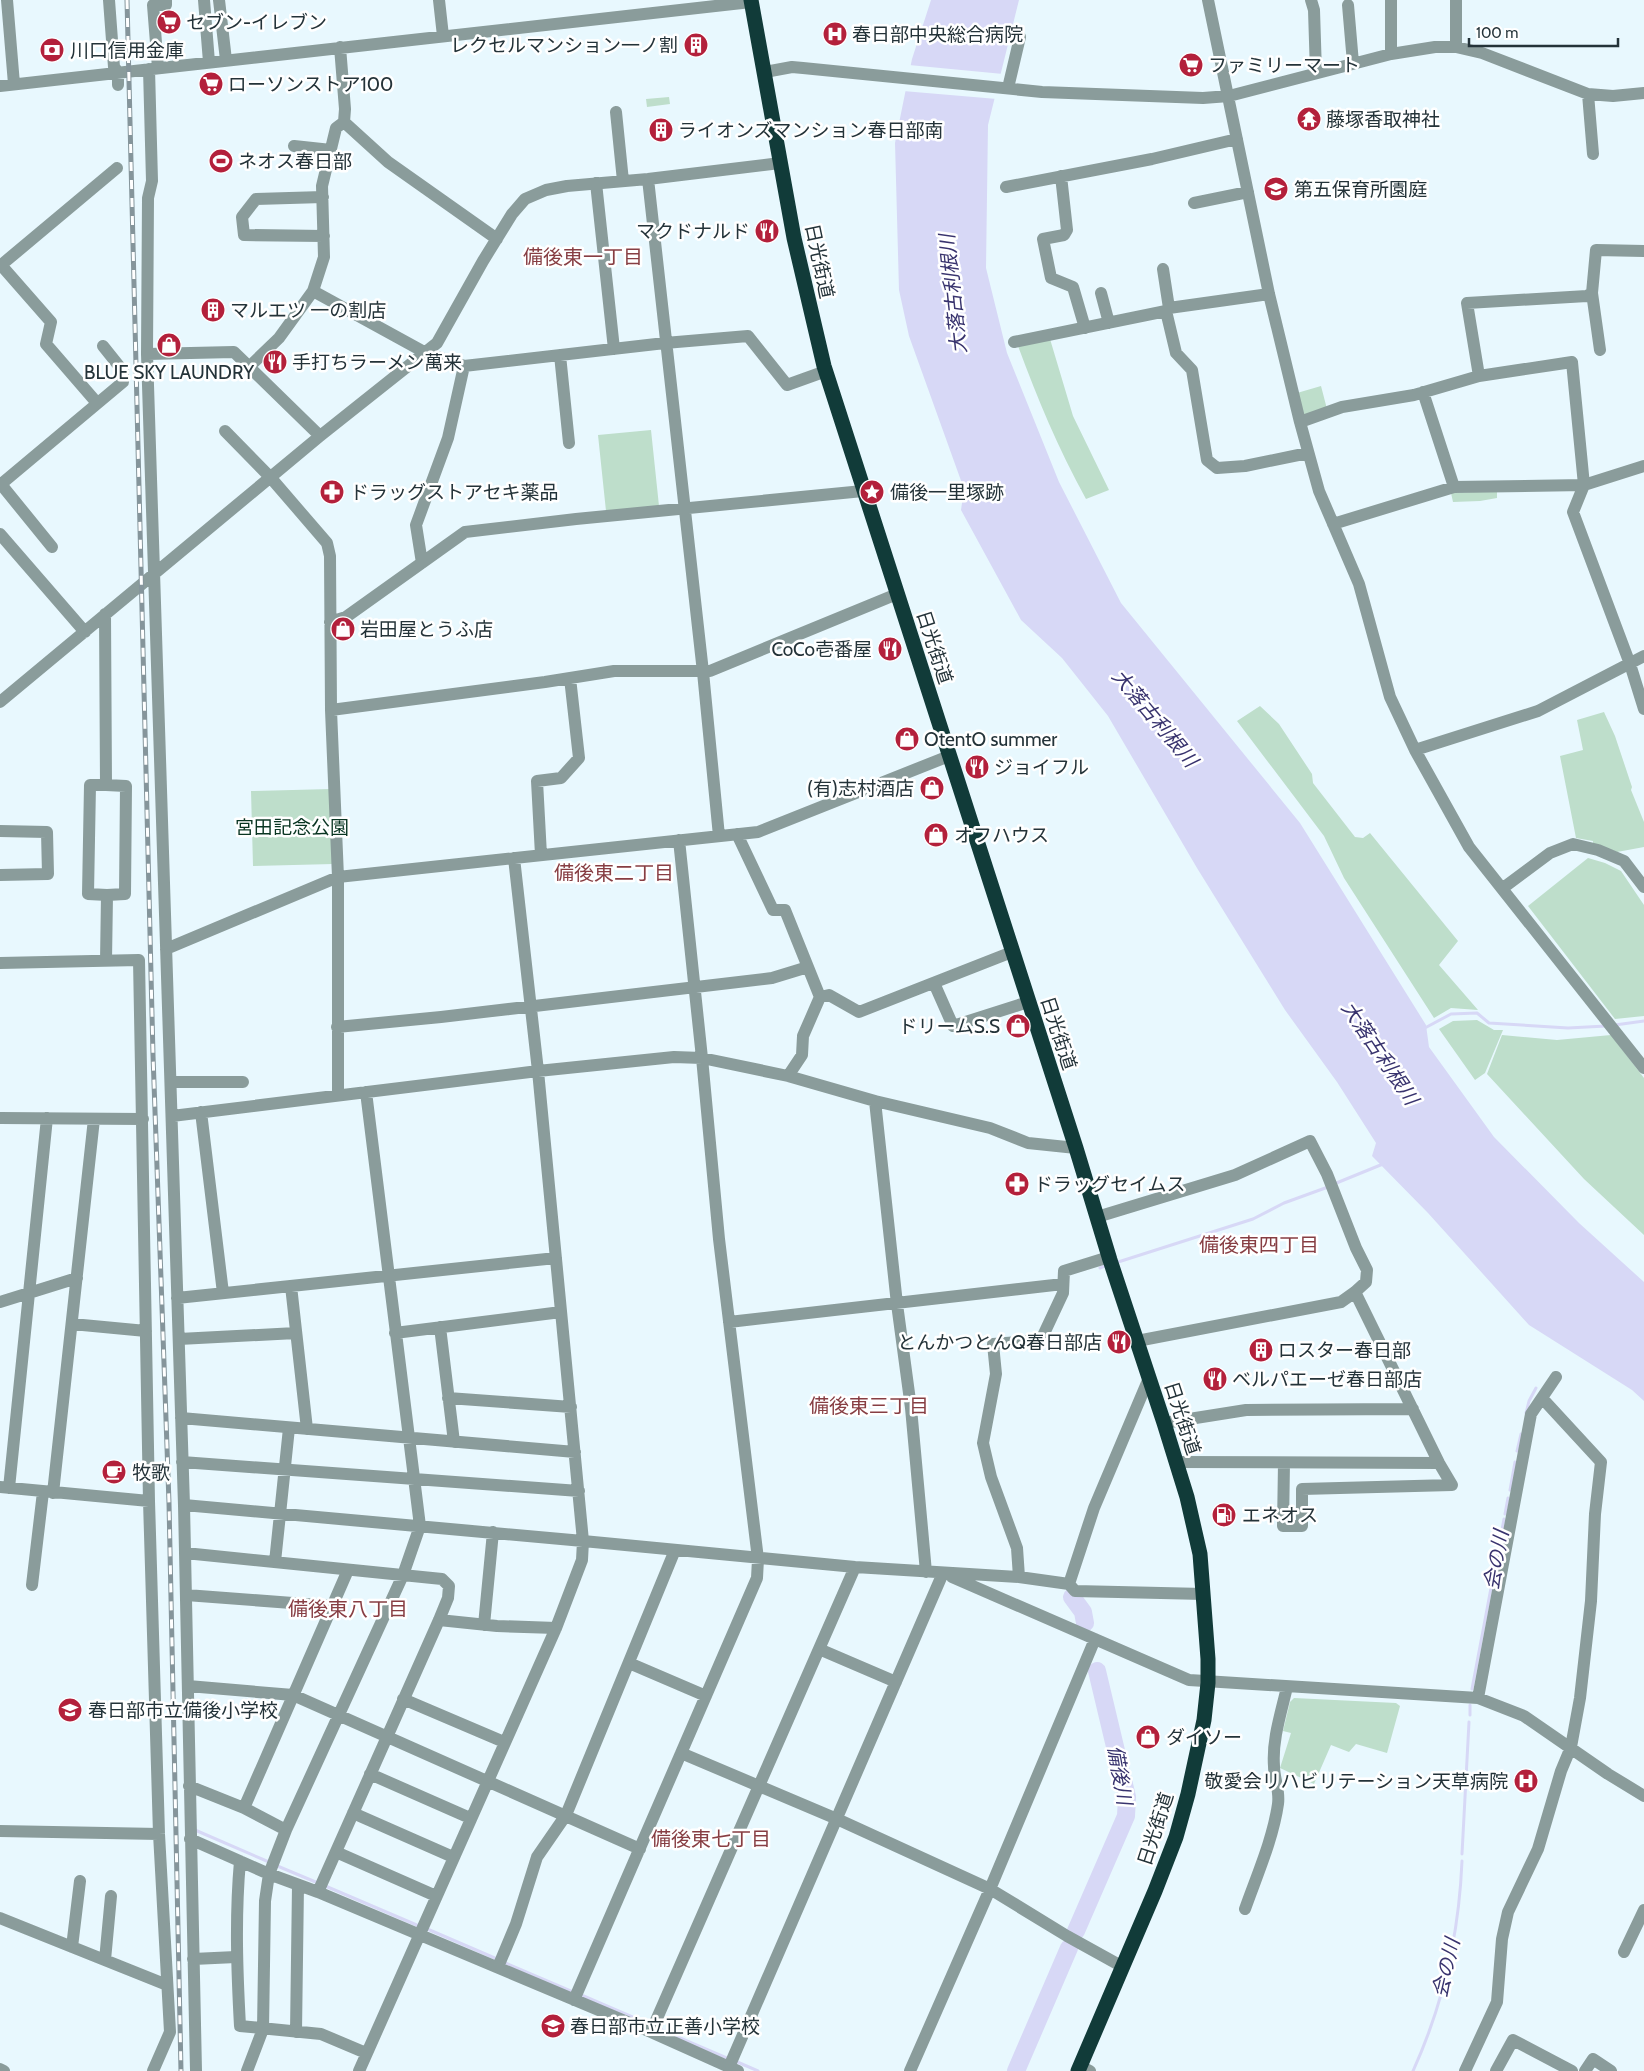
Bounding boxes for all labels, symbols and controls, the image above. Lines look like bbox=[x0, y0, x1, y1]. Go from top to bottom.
supermarket icon: セブン-イレブン bbox=[156, 9, 182, 35]
place label: セブン-イレブン bbox=[186, 11, 327, 34]
scale bar bbox=[1469, 15, 1618, 47]
hospital icon: 春日部中央総合病院 bbox=[822, 21, 848, 47]
place label: 春日部中央総合病院 bbox=[852, 23, 1023, 46]
text: 100 m bbox=[1476, 24, 1518, 42]
building icon: レクセルマンション一ノ割 bbox=[683, 32, 709, 58]
place label: レクセルマンション一ノ割 bbox=[450, 34, 678, 57]
bank icon: 川口信用金庫 bbox=[39, 37, 65, 63]
place label: 川口信用金庫 bbox=[70, 39, 184, 62]
supermarket icon: ファミリーマート bbox=[1178, 52, 1204, 78]
place label: ファミリーマート bbox=[1208, 54, 1360, 77]
supermarket icon: ローソンストア100 bbox=[198, 71, 224, 97]
place label: ローソンストア100 bbox=[228, 73, 393, 96]
temple icon: 藤塚香取神社 bbox=[1296, 106, 1322, 132]
place label: 藤塚香取神社 bbox=[1326, 108, 1440, 131]
building icon: ライオンズマンション春日部南 bbox=[648, 117, 674, 143]
place label: ライオンズマンション春日部南 bbox=[678, 119, 944, 142]
sports icon: ネオス春日部 bbox=[208, 148, 234, 174]
place label: ネオス春日部 bbox=[238, 150, 352, 173]
school or university icon: 第五保育所園庭 bbox=[1263, 176, 1289, 202]
place label: 第五保育所園庭 bbox=[1294, 178, 1427, 201]
restaurant icon: マクドナルド bbox=[754, 218, 780, 244]
place label: マクドナルド bbox=[636, 220, 750, 243]
street label: 日光街道 bbox=[800, 222, 839, 301]
water label: 大落古利根川 bbox=[935, 231, 971, 355]
district label: 備後東一丁目 bbox=[523, 245, 643, 269]
building icon: マルエツ 一の割店 bbox=[200, 297, 226, 323]
place label: マルエツ 一の割店 bbox=[230, 299, 386, 322]
shop icon: BLUE SKY LAUNDRY bbox=[156, 332, 182, 358]
restaurant icon: 手打ちラーメン萬来 bbox=[262, 349, 288, 375]
place label: 手打ちラーメン萬来 bbox=[292, 351, 462, 374]
place label: BLUE SKY LAUNDRY bbox=[84, 361, 254, 384]
pharmacy icon: ドラッグストアセキ薬品 bbox=[319, 479, 345, 505]
place icon: 備後一里塚跡 bbox=[859, 479, 885, 505]
place label: ドラッグストアセキ薬品 bbox=[350, 481, 559, 504]
place label: 備後一里塚跡 bbox=[890, 481, 1004, 504]
street label: 日光街道 bbox=[912, 607, 957, 687]
shop icon: 岩田屋とうふ店 bbox=[330, 616, 356, 642]
place label: 岩田屋とうふ店 bbox=[360, 618, 493, 641]
restaurant icon: CoCo壱番屋 bbox=[877, 636, 903, 662]
place label: CoCo壱番屋 bbox=[771, 638, 872, 661]
water label: 大落古利根川 bbox=[1107, 664, 1204, 773]
shop icon: OtentO summer bbox=[894, 726, 920, 752]
place label: OtentO summer bbox=[924, 728, 1057, 751]
restaurant icon: ジョイフル bbox=[964, 754, 990, 780]
place label: ジョイフル bbox=[994, 756, 1089, 779]
shop icon: (有)志村酒店 bbox=[919, 775, 945, 801]
place label: (有)志村酒店 bbox=[807, 777, 914, 800]
park label: 宮田記念公園 bbox=[235, 816, 349, 839]
shop icon: オフハウス bbox=[923, 822, 949, 848]
place label: オフハウス bbox=[954, 824, 1049, 847]
district label: 備後東二丁目 bbox=[554, 861, 674, 885]
street label: 日光街道 bbox=[1036, 993, 1081, 1073]
water label: 大落古利根川 bbox=[1336, 997, 1425, 1111]
shop icon: ドリームS.S bbox=[1005, 1013, 1031, 1039]
place label: ドリームS.S bbox=[898, 1015, 1000, 1038]
pharmacy icon: ドラッグセイムス bbox=[1004, 1171, 1030, 1197]
place label: ドラッグセイムス bbox=[1034, 1173, 1186, 1196]
district label: 備後東四丁目 bbox=[1199, 1233, 1319, 1257]
restaurant icon: とんかつとんQ春日部店 bbox=[1106, 1329, 1132, 1355]
place label: とんかつとんQ春日部店 bbox=[897, 1331, 1102, 1354]
building icon: ロスター春日部 bbox=[1248, 1337, 1274, 1363]
place label: ロスター春日部 bbox=[1278, 1339, 1411, 1362]
restaurant icon: ベルパエーゼ春日部店 bbox=[1202, 1366, 1228, 1392]
place label: ベルパエーゼ春日部店 bbox=[1232, 1368, 1422, 1391]
street label: 日光街道 bbox=[1160, 1378, 1205, 1458]
district label: 備後東三丁目 bbox=[809, 1394, 929, 1418]
cafe icon: 牧歌 bbox=[101, 1459, 127, 1485]
place label: 牧歌 bbox=[132, 1461, 170, 1484]
fuel station icon: エネオス bbox=[1211, 1502, 1237, 1528]
place label: エネオス bbox=[1242, 1504, 1318, 1527]
water label: 会の川 bbox=[1479, 1526, 1513, 1592]
district label: 備後東八丁目 bbox=[288, 1597, 408, 1621]
school or university icon: 春日部市立備後小学校 bbox=[57, 1697, 83, 1723]
place label: 春日部市立備後小学校 bbox=[88, 1699, 278, 1722]
shop icon: ダイソー bbox=[1135, 1724, 1161, 1750]
place label: ダイソー bbox=[1166, 1726, 1242, 1749]
water label: 備後川 bbox=[1103, 1743, 1137, 1809]
hospital icon: 敬愛会リハビリテーション天草病院 bbox=[1513, 1768, 1539, 1794]
place label: 敬愛会リハビリテーション天草病院 bbox=[1204, 1770, 1508, 1793]
street label: 日光街道 bbox=[1133, 1789, 1178, 1869]
district label: 備後東七丁目 bbox=[651, 1827, 771, 1851]
water label: 会の川 bbox=[1428, 1934, 1465, 2000]
school or university icon: 春日部市立正善小学校 bbox=[540, 2013, 566, 2039]
place label: 春日部市立正善小学校 bbox=[570, 2015, 760, 2038]

